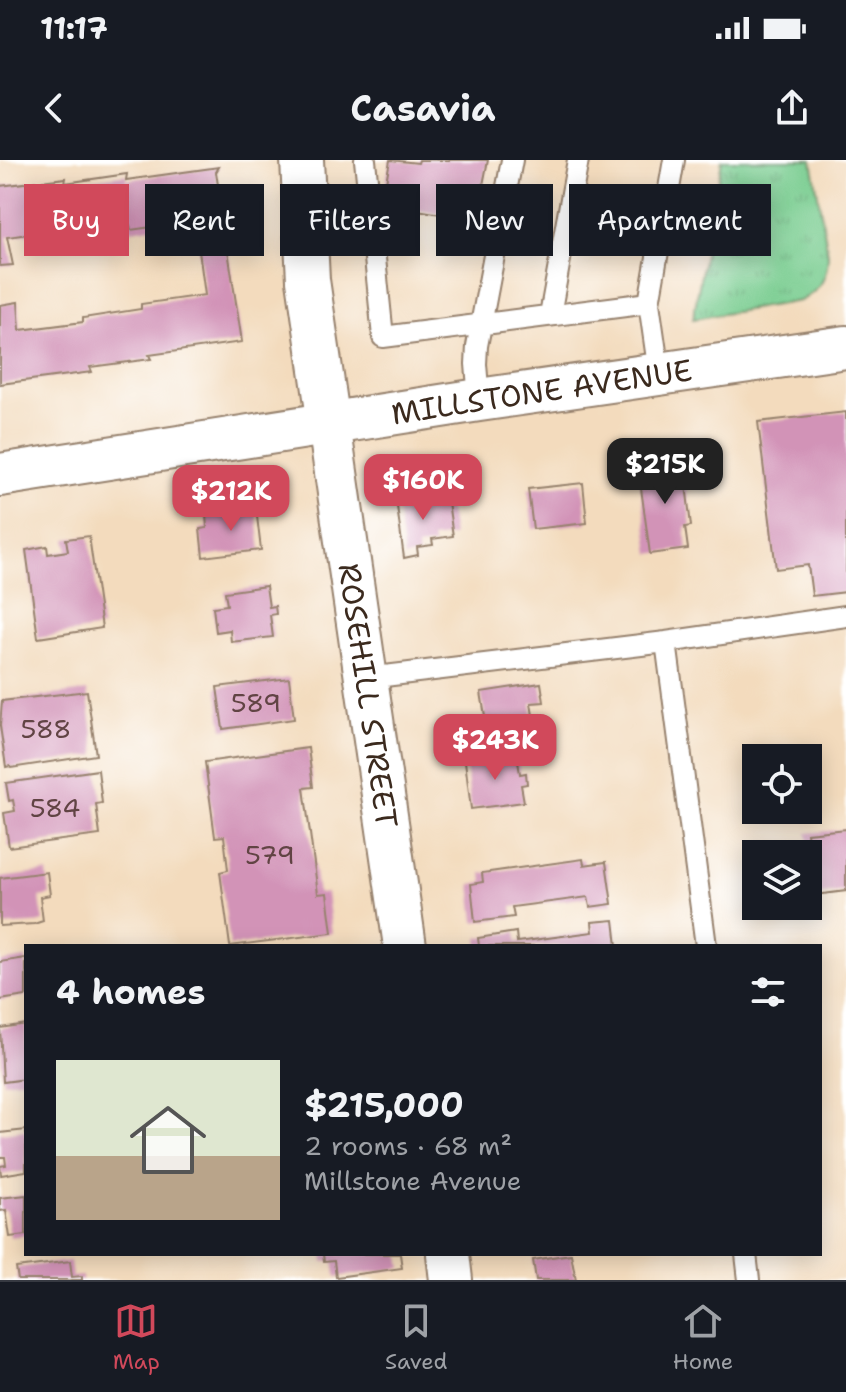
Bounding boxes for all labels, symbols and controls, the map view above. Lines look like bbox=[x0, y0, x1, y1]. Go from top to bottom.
text: 11:17 bbox=[40, 8, 108, 49]
text: Casavia bbox=[350, 84, 496, 133]
icon: back bbox=[32, 86, 76, 130]
icon: share bbox=[770, 86, 814, 130]
chip: Buy bbox=[24, 184, 129, 256]
chip: Rent bbox=[145, 184, 264, 256]
chip: Filters bbox=[280, 184, 420, 256]
chip: New bbox=[436, 184, 553, 256]
chip: Apartment bbox=[569, 184, 771, 256]
street label: MILLSTONE AVENUE bbox=[388, 349, 695, 434]
pin: $215K bbox=[609, 438, 721, 506]
text: $215K bbox=[625, 446, 705, 481]
pin: $160K bbox=[367, 454, 479, 522]
text: $160K bbox=[382, 462, 464, 497]
pin: $212K bbox=[175, 465, 287, 533]
text: $212K bbox=[190, 473, 272, 508]
street label: ROSEHILL STREET bbox=[329, 561, 408, 830]
house number: 589 bbox=[231, 685, 281, 720]
house number: 588 bbox=[20, 711, 72, 746]
pin: $243K bbox=[439, 714, 551, 782]
text: $243K bbox=[451, 722, 539, 757]
map controls bbox=[742, 744, 822, 920]
button: locate bbox=[742, 744, 822, 824]
house number: 584 bbox=[30, 790, 80, 825]
house number: 579 bbox=[245, 837, 295, 872]
button: layers bbox=[742, 840, 822, 920]
text: 4 homes bbox=[56, 969, 205, 1015]
icon: filters bbox=[746, 970, 790, 1014]
text: $215,000 bbox=[304, 1082, 464, 1128]
icon: home bbox=[120, 1092, 216, 1188]
text: 2 rooms · 68 m² bbox=[304, 1128, 512, 1163]
text: Millstone Avenue bbox=[304, 1163, 521, 1198]
tab: Map bbox=[113, 1299, 160, 1376]
tab: Saved bbox=[385, 1299, 448, 1376]
tab: Home bbox=[673, 1299, 733, 1376]

